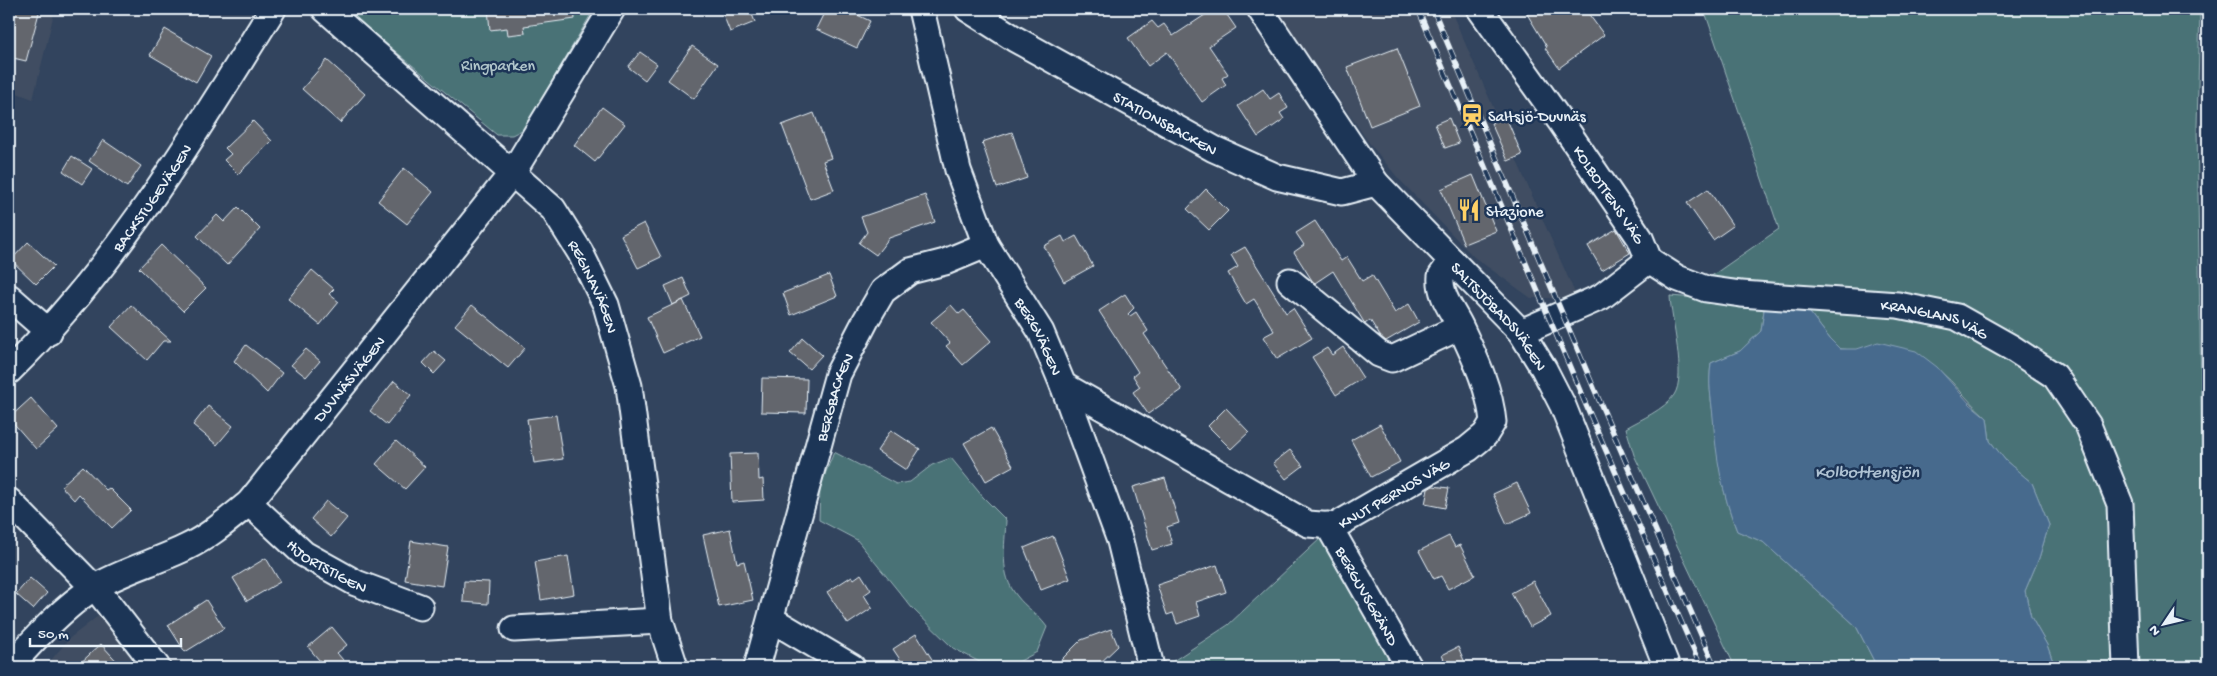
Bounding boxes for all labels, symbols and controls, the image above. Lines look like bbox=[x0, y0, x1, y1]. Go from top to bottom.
park label: Ringparken bbox=[461, 58, 535, 77]
street label: STATIONSBACKEN bbox=[1109, 89, 1219, 162]
station icon: Saltsjö-Duvnäs bbox=[1459, 102, 1485, 128]
place label: Saltsjö-Duvnäs bbox=[1488, 109, 1587, 128]
street label: BACKSTUGEVÄGEN bbox=[109, 142, 198, 258]
street label: KOLBOTTENS VÄG bbox=[1567, 143, 1648, 249]
restaurant icon: Stazione bbox=[1456, 197, 1482, 223]
place label: Stazione bbox=[1486, 204, 1544, 223]
street label: REGINAVÄGEN bbox=[562, 237, 620, 336]
street label: SALTSJÖBADSVÄGEN bbox=[1445, 259, 1549, 376]
street label: BERGVÄGEN bbox=[1008, 294, 1064, 379]
street label: KRANGLANS VÄG bbox=[1880, 298, 1991, 346]
street label: DUVNÄSVÄGEN bbox=[311, 334, 391, 428]
street label: BERGBACKEN bbox=[814, 351, 860, 445]
street label: KNUT PERNOS VÄG bbox=[1336, 455, 1455, 535]
water label: Kolbottensjön bbox=[1815, 463, 1920, 484]
street label: HJORTSTIGEN bbox=[281, 537, 369, 599]
street label: BERGUVSGRÄND bbox=[1329, 543, 1401, 651]
north arrow bbox=[2140, 598, 2190, 648]
scale bar bbox=[30, 616, 181, 648]
text: N bbox=[2146, 621, 2165, 639]
text: 50 m bbox=[38, 626, 69, 644]

